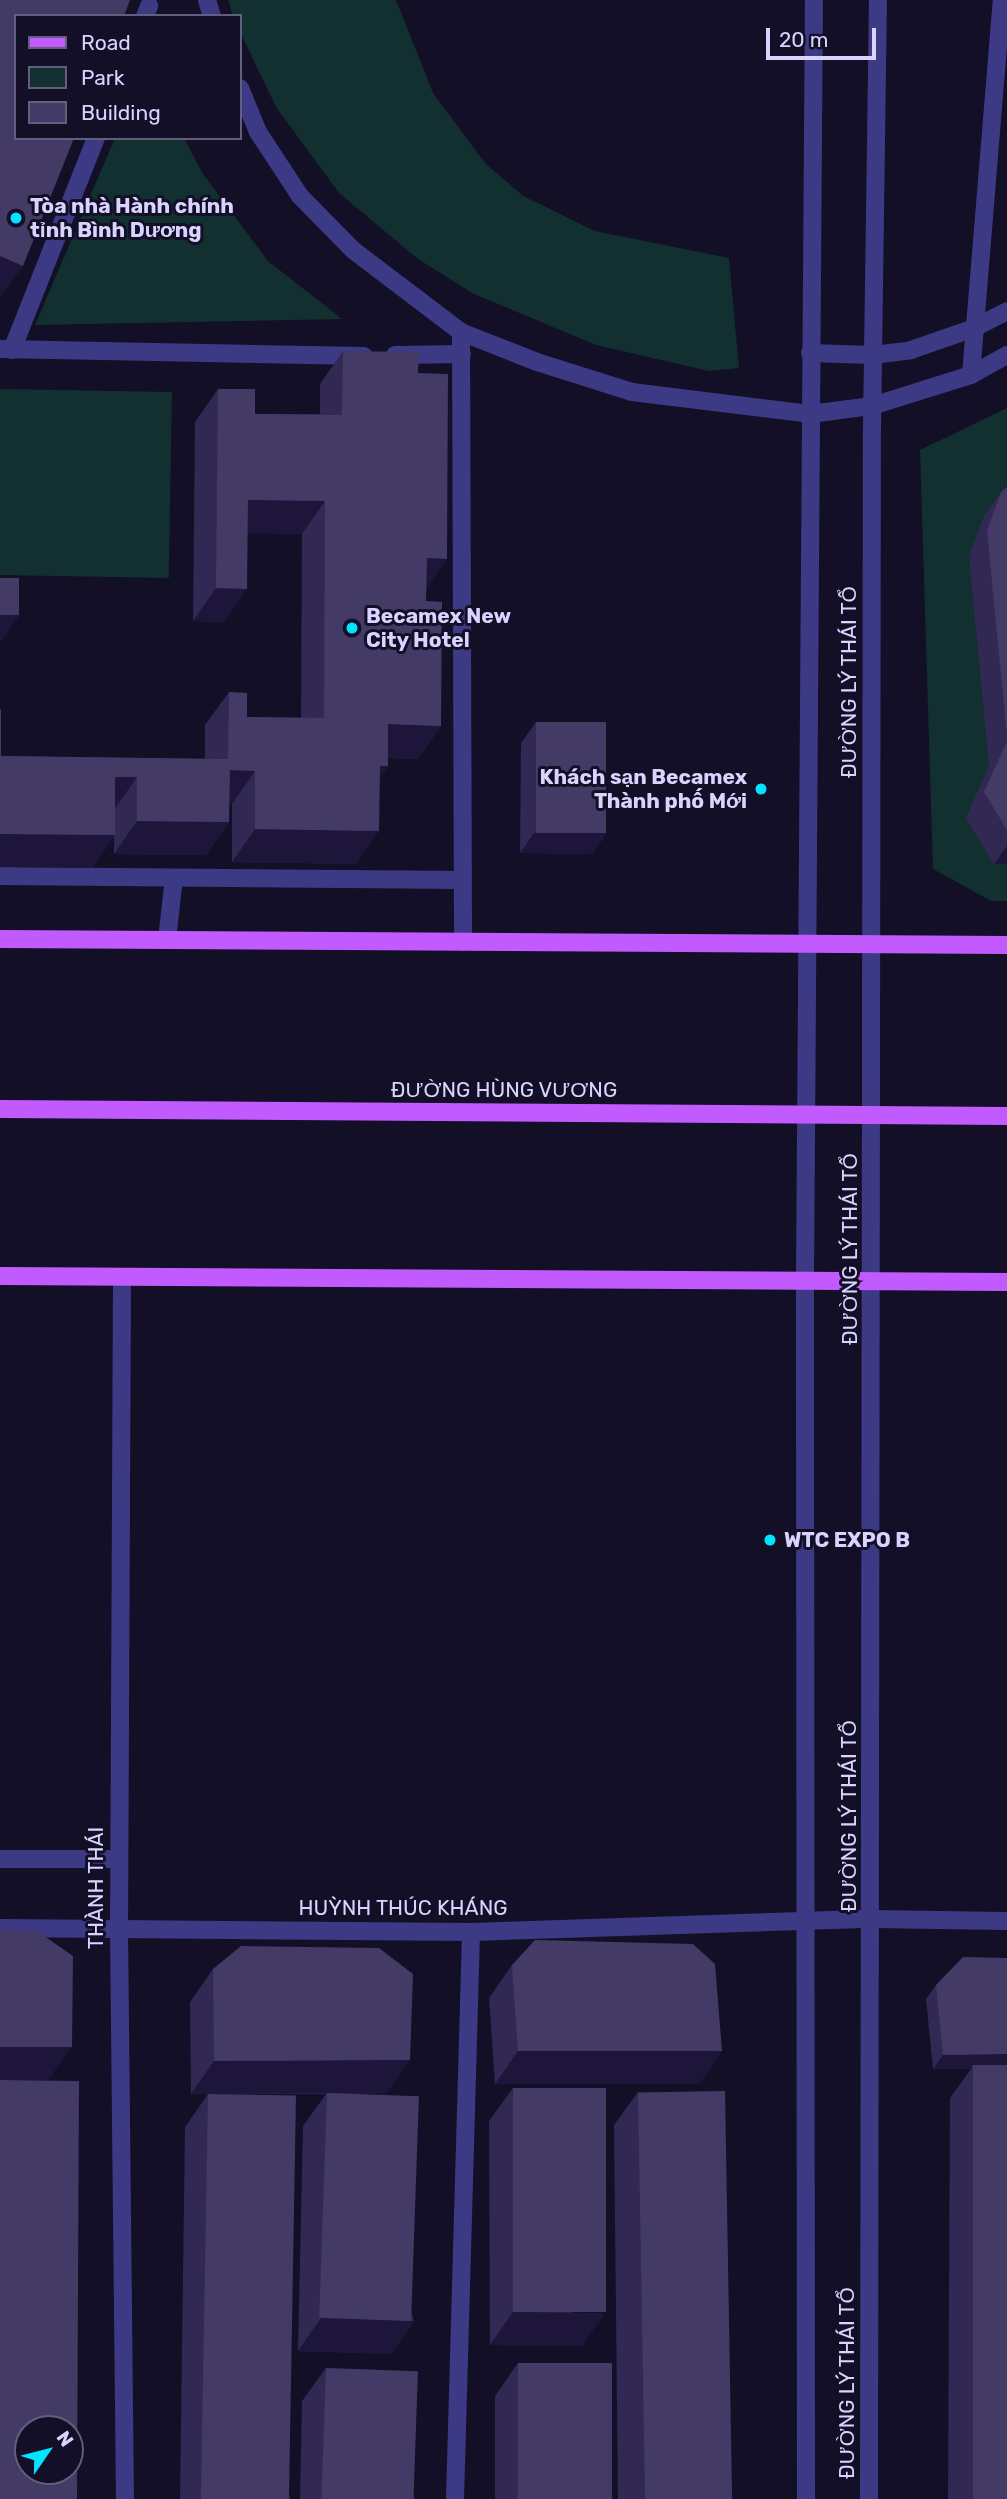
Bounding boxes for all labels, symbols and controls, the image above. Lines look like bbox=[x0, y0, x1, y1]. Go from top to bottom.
legend bbox=[14, 14, 242, 140]
scale bar bbox=[769, 14, 879, 58]
text: 20 m bbox=[779, 27, 828, 52]
text: Road bbox=[81, 30, 131, 55]
text: Park bbox=[81, 65, 125, 90]
text: Building bbox=[81, 100, 161, 125]
place label: Tòa nhà Hành chính tỉnh Bình Dương bbox=[30, 193, 234, 243]
marker: Tòa nhà Hành chính tỉnh Bình Dương bbox=[8, 210, 24, 226]
street label: ĐƯỜNG LÝ THÁI TỔ bbox=[836, 585, 862, 779]
place label: Becamex New City Hotel bbox=[366, 603, 511, 653]
marker: Becamex New City Hotel bbox=[344, 620, 360, 636]
place label: Khách sạn Becamex Thành phố Mới bbox=[540, 764, 747, 814]
marker: Khách sạn Becamex Thành phố Mới bbox=[753, 781, 769, 797]
street label: ĐƯỜNG HÙNG VƯƠNG bbox=[391, 1077, 617, 1103]
street label: ĐƯỜNG LÝ THÁI TỔ bbox=[837, 1152, 863, 1346]
place label: WTC EXPO B bbox=[784, 1527, 910, 1553]
marker: WTC EXPO B bbox=[762, 1532, 778, 1548]
street label: ĐƯỜNG LÝ THÁI TỔ bbox=[836, 1719, 862, 1913]
street label: THÀNH THÁI bbox=[83, 1827, 109, 1949]
street label: HUỲNH THÚC KHÁNG bbox=[298, 1895, 508, 1921]
street label: ĐƯỜNG LÝ THÁI TỔ bbox=[834, 2286, 860, 2480]
north arrow bbox=[14, 2415, 84, 2485]
text: N bbox=[52, 2427, 78, 2451]

